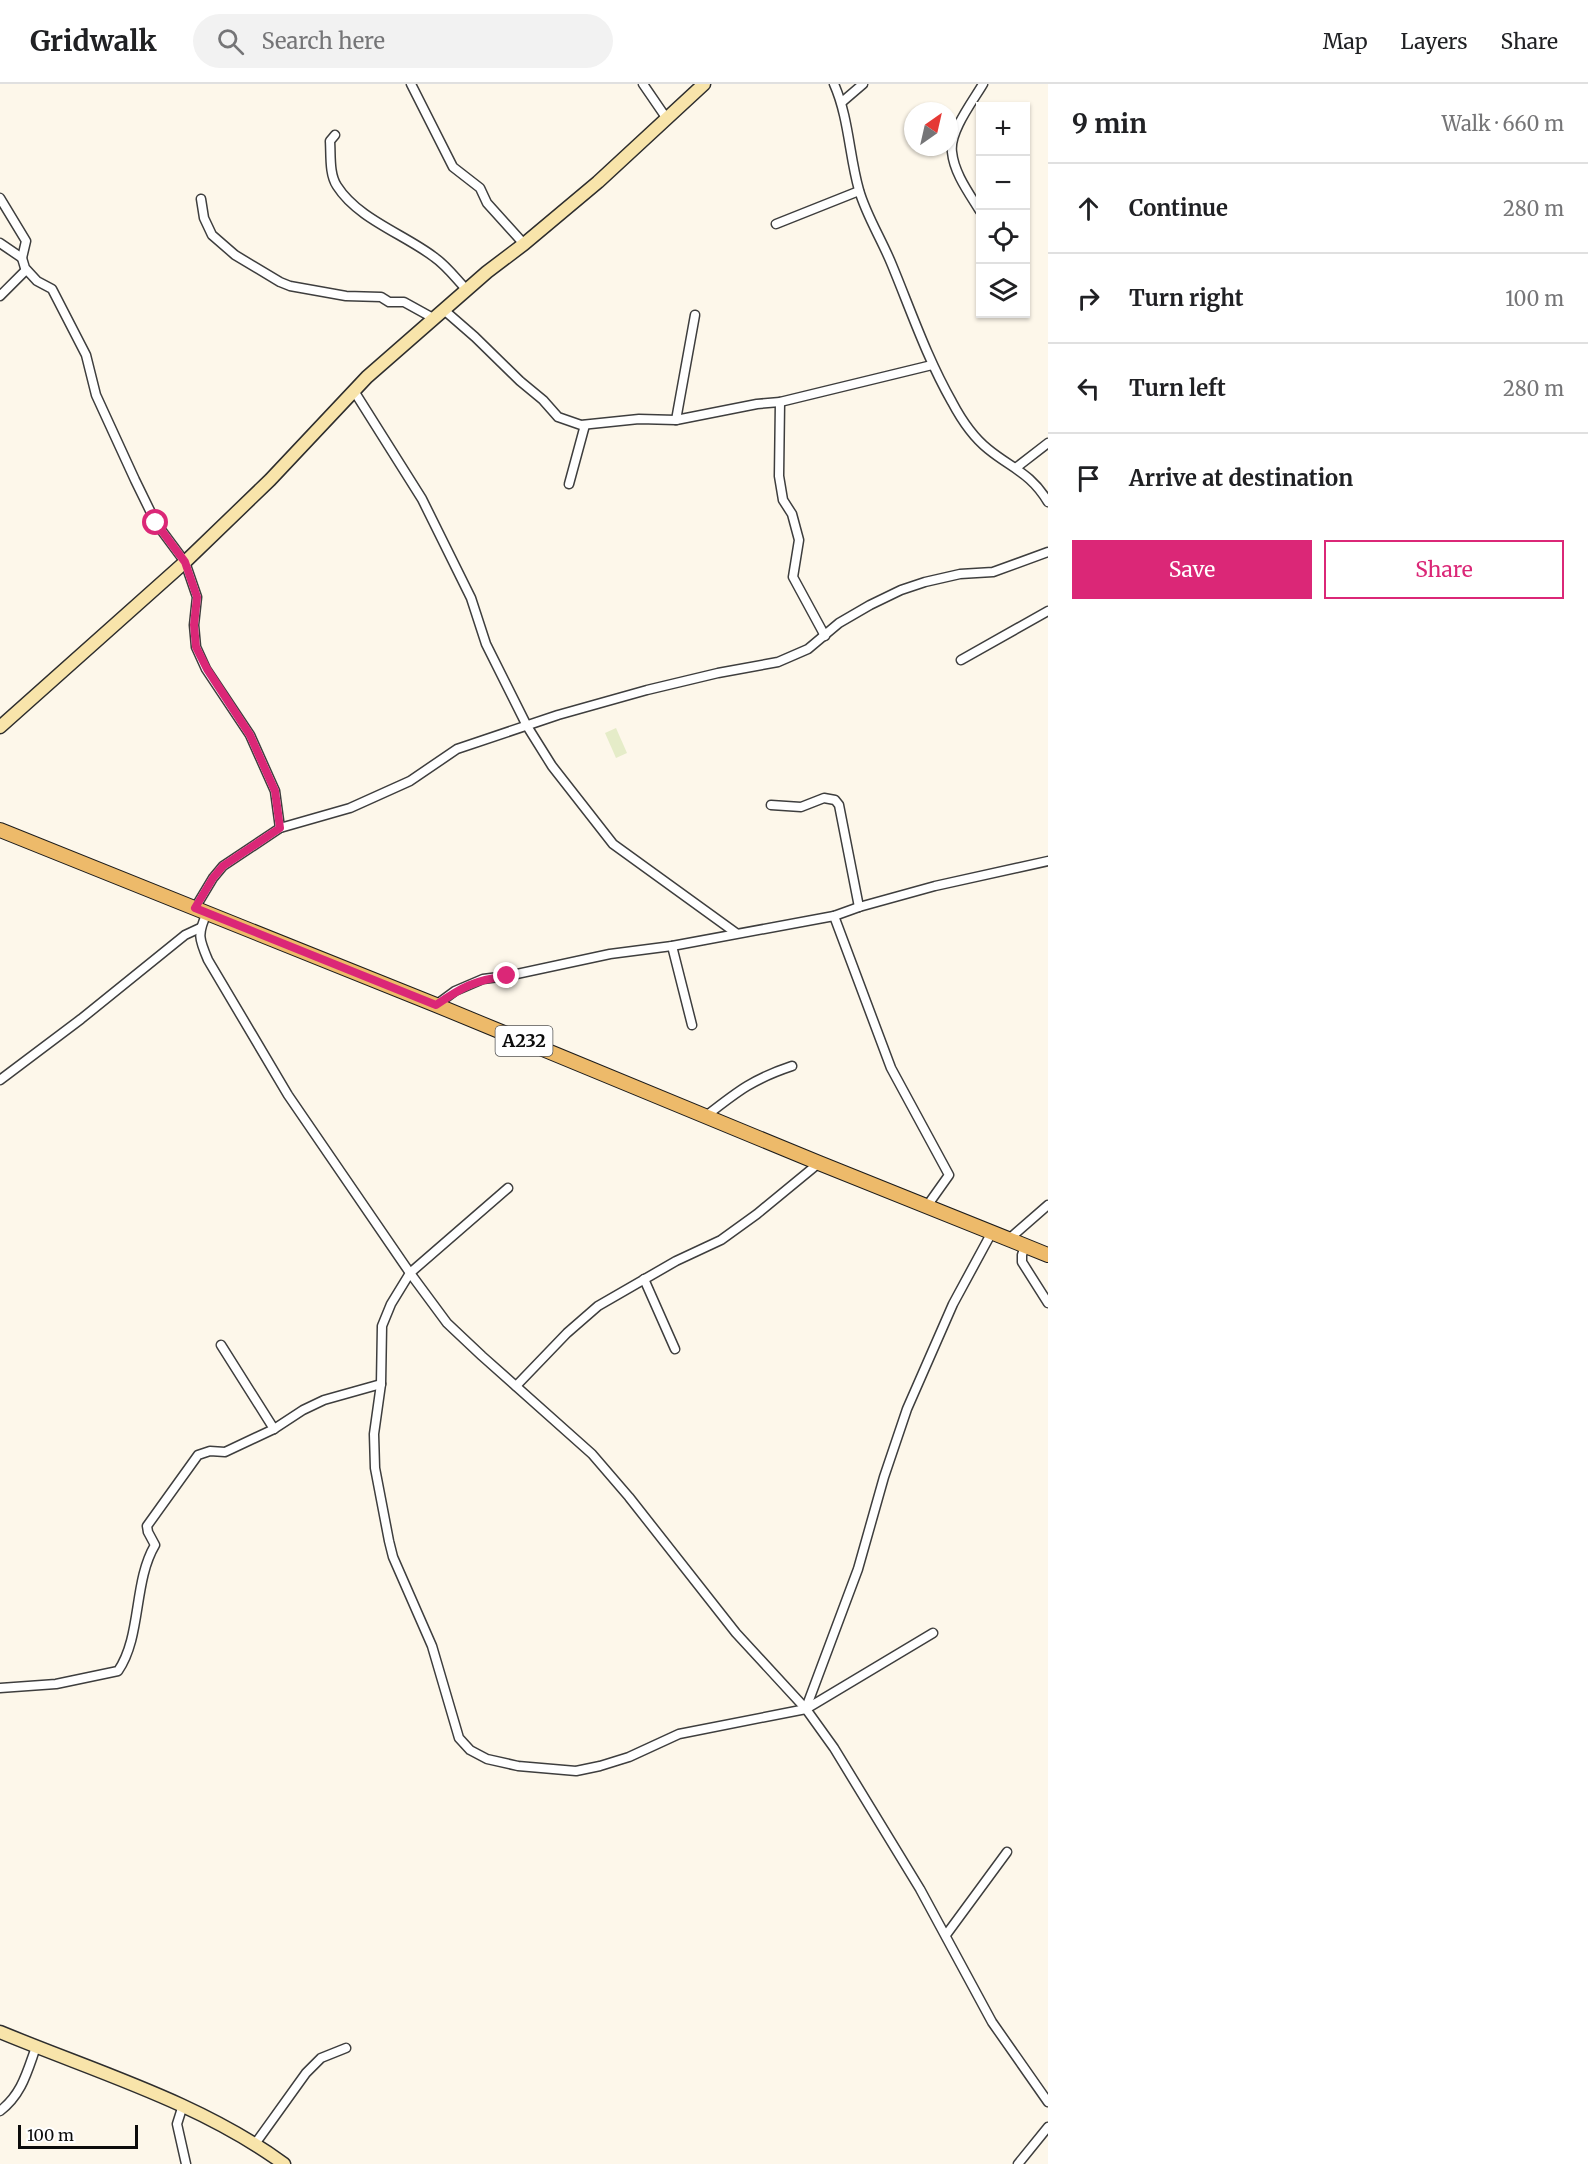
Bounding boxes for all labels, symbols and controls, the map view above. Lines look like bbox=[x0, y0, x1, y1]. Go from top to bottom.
search box bbox=[193, 14, 613, 68]
text: Gridwalk bbox=[30, 23, 157, 59]
icon: search bbox=[214, 25, 247, 58]
text: Search here bbox=[262, 27, 385, 55]
text: Map bbox=[1323, 28, 1368, 55]
text: Layers bbox=[1401, 28, 1468, 55]
text: Share bbox=[1501, 28, 1558, 55]
north arrow bbox=[904, 102, 958, 156]
map controls bbox=[976, 102, 1030, 318]
button: + bbox=[976, 102, 1030, 156]
text: 9 min bbox=[1072, 107, 1147, 140]
text: Walk · 660 m bbox=[1442, 111, 1564, 136]
button: − bbox=[976, 156, 1030, 210]
icon: ahead bbox=[1072, 192, 1105, 225]
text: Continue bbox=[1129, 194, 1228, 222]
text: 280 m bbox=[1503, 196, 1564, 221]
button: locate bbox=[976, 210, 1030, 264]
button: layers bbox=[976, 264, 1030, 318]
icon: right bbox=[1072, 282, 1105, 315]
text: Turn right bbox=[1129, 284, 1243, 312]
text: 100 m bbox=[1505, 286, 1564, 311]
icon: left bbox=[1072, 372, 1105, 405]
text: Turn left bbox=[1129, 374, 1226, 402]
text: 280 m bbox=[1503, 376, 1564, 401]
icon: arrive bbox=[1072, 462, 1105, 495]
text: Arrive at destination bbox=[1129, 464, 1353, 492]
route start bbox=[142, 509, 168, 535]
button: Save bbox=[1072, 540, 1312, 599]
button: Share bbox=[1324, 540, 1564, 599]
route end bbox=[493, 962, 519, 988]
road number: A232 bbox=[496, 1026, 552, 1056]
scale bar bbox=[18, 2122, 138, 2150]
text: 100 m bbox=[27, 2125, 74, 2145]

